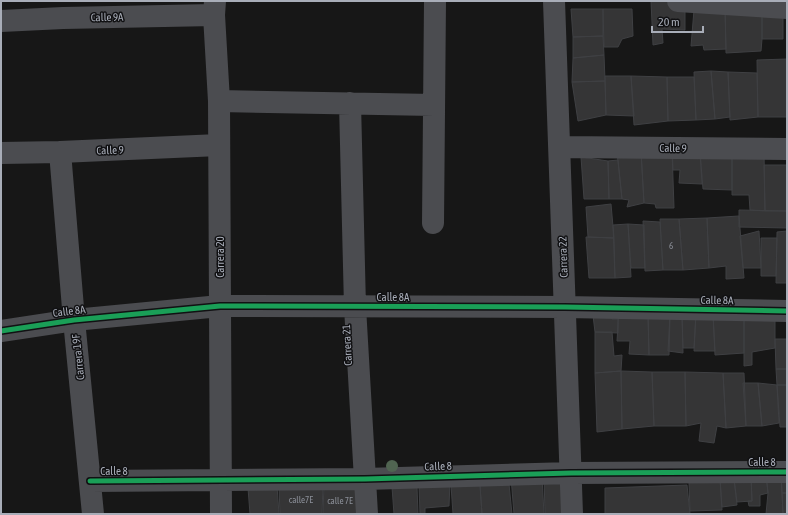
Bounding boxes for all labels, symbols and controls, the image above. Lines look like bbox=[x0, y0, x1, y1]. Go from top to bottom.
scale bar bbox=[652, 8, 703, 34]
street label: Calle 9A bbox=[90, 11, 124, 23]
text: 20 m bbox=[658, 15, 680, 29]
street label: Calle 9 bbox=[659, 142, 687, 154]
street label: Calle 9 bbox=[96, 144, 124, 156]
street label: Carrera 20 bbox=[214, 236, 226, 278]
street label: Carrera 22 bbox=[556, 236, 570, 278]
house number: 6 bbox=[669, 241, 673, 251]
street label: Calle 8A bbox=[377, 291, 410, 303]
street label: Calle 8A bbox=[700, 294, 734, 306]
street label: Calle 8A bbox=[52, 303, 87, 319]
street label: Carrera 21 bbox=[340, 324, 354, 366]
street label: Carrera 19F bbox=[70, 333, 86, 380]
street label: Calle 8 bbox=[748, 456, 776, 468]
street label: Calle 8 bbox=[424, 460, 452, 472]
street label: Calle 8 bbox=[100, 465, 128, 477]
house number: calle7E bbox=[289, 495, 313, 505]
house number: calle 7E bbox=[327, 496, 353, 506]

